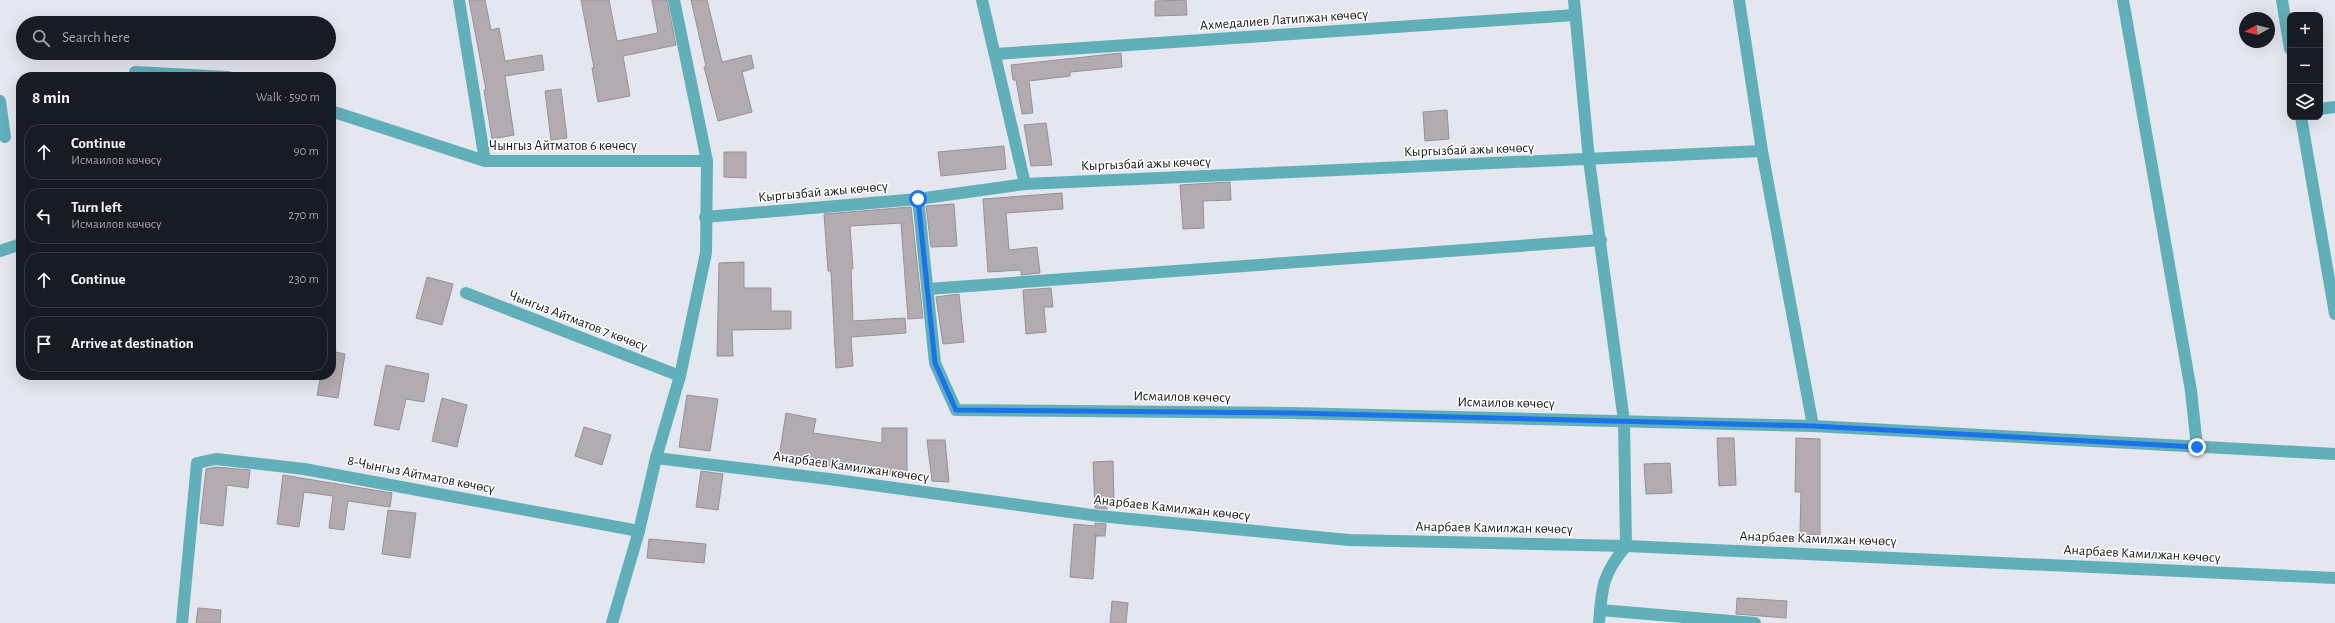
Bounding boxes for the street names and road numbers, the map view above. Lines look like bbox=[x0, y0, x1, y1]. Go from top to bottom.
street label: Ахмедалиев Латипжан көчөсү bbox=[1199, 7, 1369, 33]
street label: Чынгыз Айтматов 6 көчөсү bbox=[489, 139, 637, 153]
street label: Кыргызбай ажы көчөсү bbox=[1404, 141, 1534, 159]
street label: Кыргызбай ажы көчөсү bbox=[1081, 155, 1211, 173]
street label: Кыргызбай ажы көчөсү bbox=[758, 179, 889, 205]
street label: Чынгыз Айтматов 7 көчөсү bbox=[507, 288, 649, 354]
street label: Исмаилов көчөсү bbox=[1133, 389, 1231, 405]
street label: Исмаилов көчөсү bbox=[1457, 395, 1555, 411]
street label: Анарбаев Камилжан көчөсү bbox=[772, 449, 930, 485]
street label: 8-Чынгыз Айтматов көчөсү bbox=[346, 454, 496, 496]
street label: Анарбаев Камилжан көчөсү bbox=[1093, 493, 1251, 523]
street label: Анарбаев Камилжан көчөсү bbox=[1415, 520, 1573, 536]
street label: Анарбаев Камилжан көчөсү bbox=[1739, 529, 1897, 549]
street label: Анарбаев Камилжан көчөсү bbox=[2063, 543, 2221, 565]

